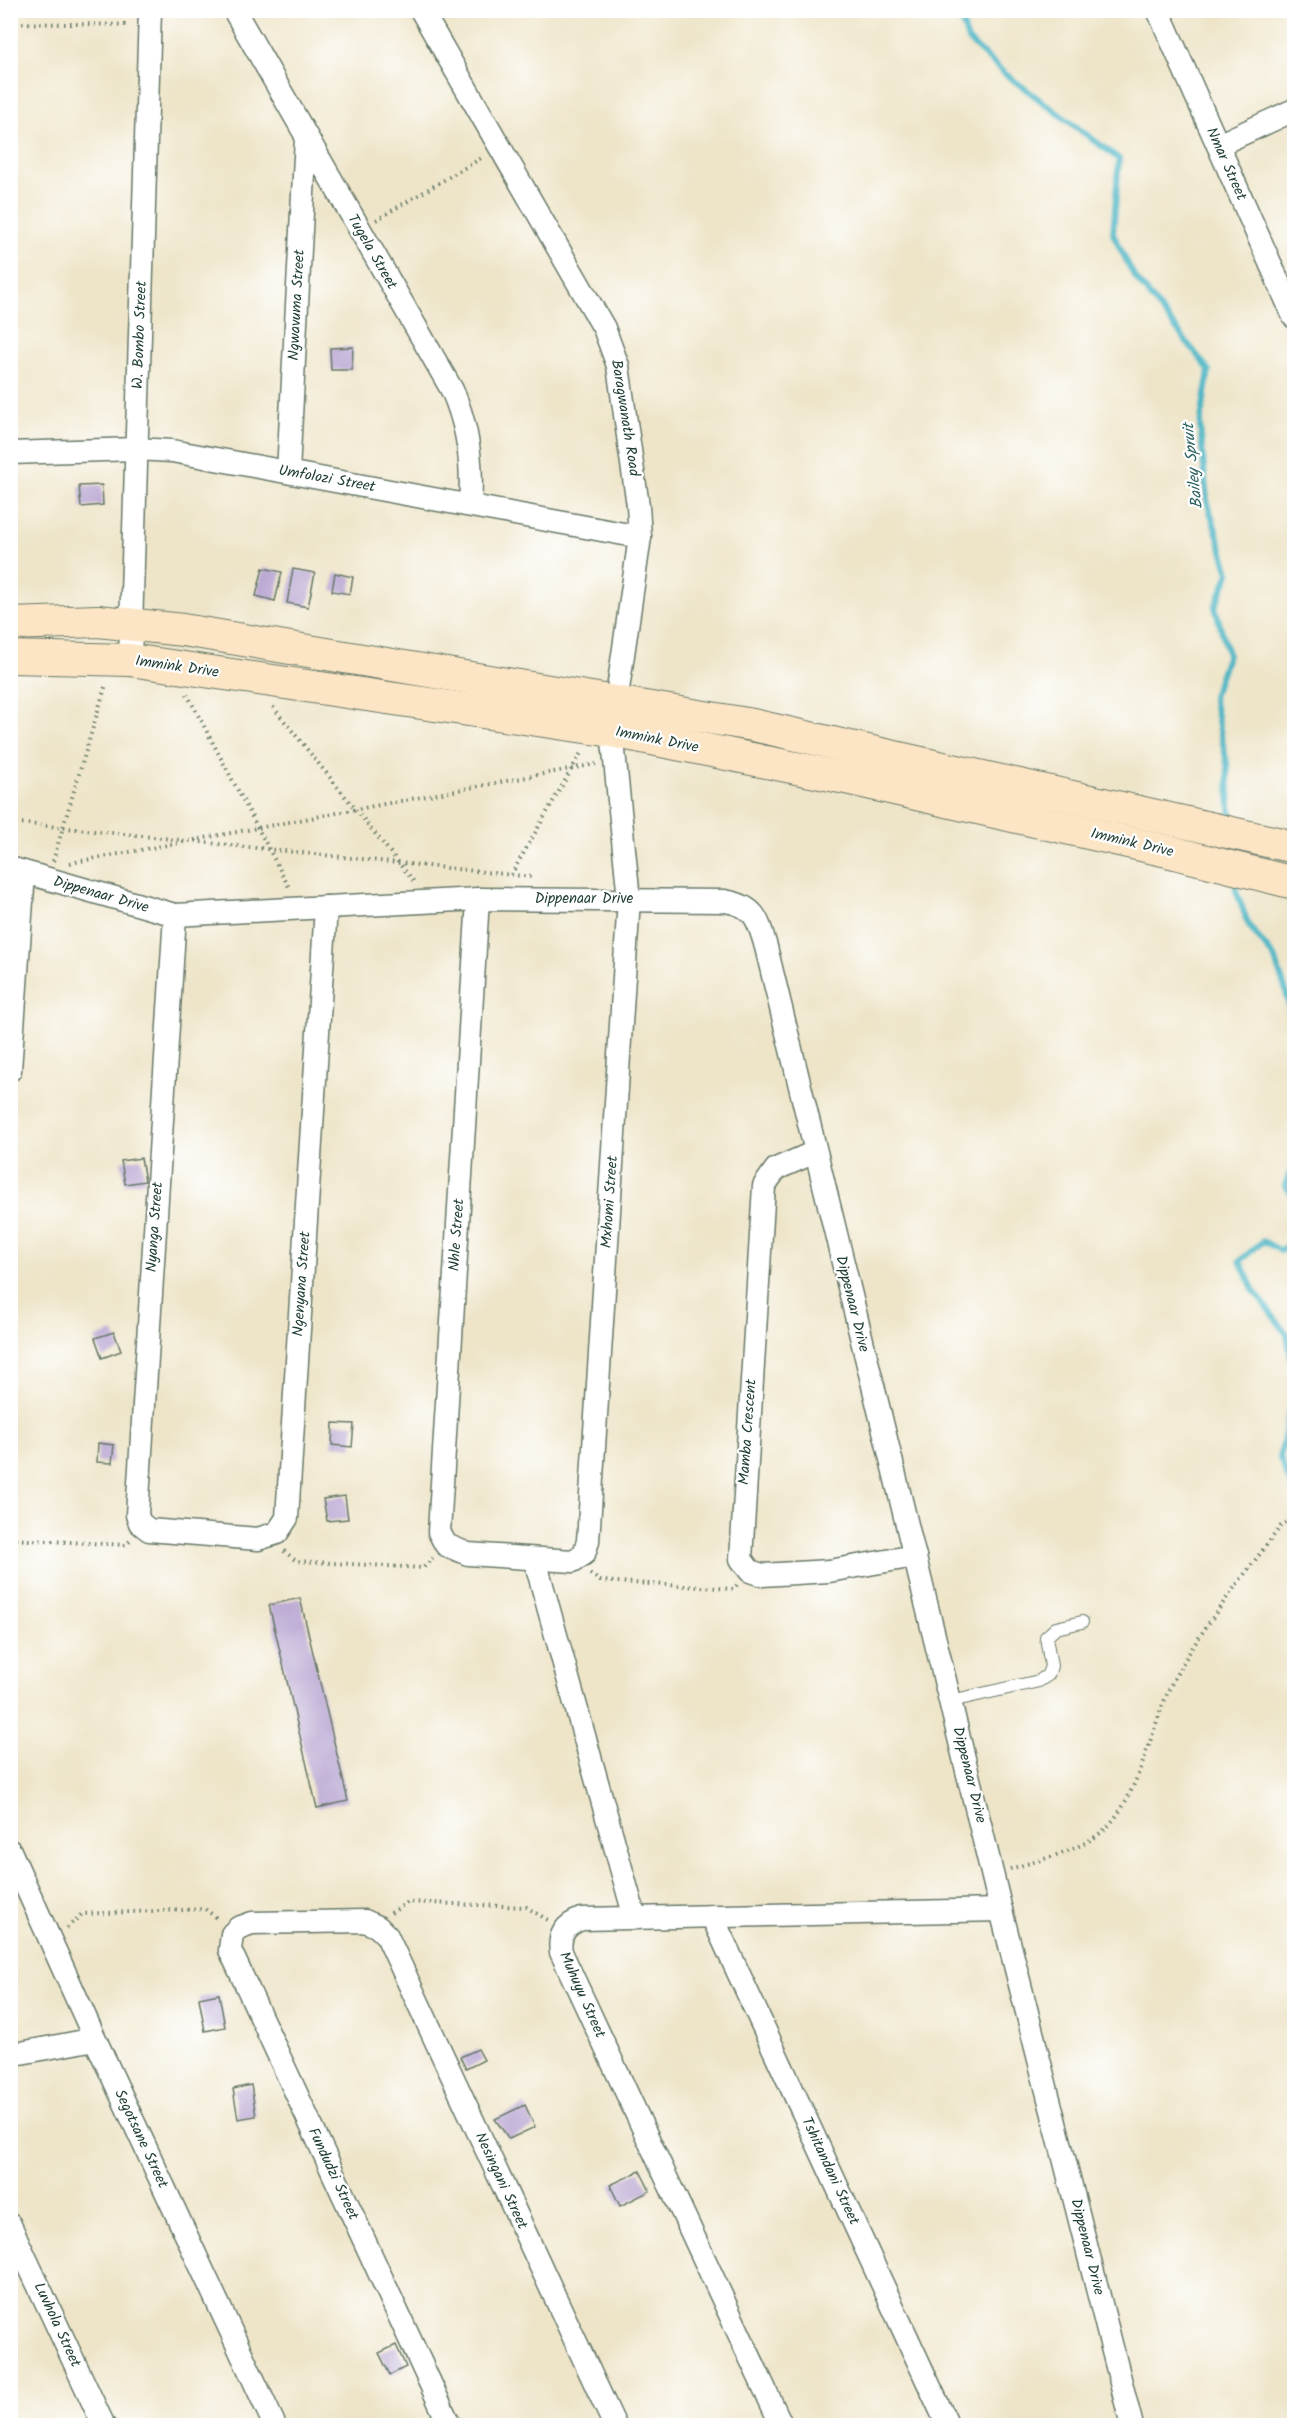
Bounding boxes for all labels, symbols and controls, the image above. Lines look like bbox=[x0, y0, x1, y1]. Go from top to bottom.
street label: Nmar Street bbox=[1199, 123, 1253, 205]
street label: Tugela Street bbox=[341, 210, 403, 294]
street label: Ngwavuma Street bbox=[282, 249, 312, 361]
street label: W. Bombo Street bbox=[126, 280, 154, 390]
street label: Baragwanath Road bbox=[604, 358, 646, 479]
water label: Bailey Spruit bbox=[1176, 419, 1210, 510]
street label: Umfolozi Street bbox=[277, 459, 378, 499]
street label: Immink Drive bbox=[134, 649, 221, 685]
street label: Immink Drive bbox=[613, 720, 701, 760]
street label: Immink Drive bbox=[1088, 822, 1176, 864]
street label: Dippenaar Drive bbox=[50, 870, 152, 920]
street label: Dippenaar Drive bbox=[535, 887, 634, 911]
street label: Mxhomi Street bbox=[595, 1155, 625, 1249]
street label: Nyanga Street bbox=[140, 1181, 170, 1273]
street label: Nhle Street bbox=[442, 1198, 472, 1272]
street label: Ngenyana Street bbox=[286, 1231, 318, 1337]
street label: Dippenaar Drive bbox=[828, 1253, 876, 1355]
street label: Mamba Crescent bbox=[732, 1378, 764, 1486]
street label: Dippenaar Drive bbox=[945, 1724, 993, 1826]
street label: Muhuyu Street bbox=[552, 1948, 612, 2042]
street label: Segotsane Street bbox=[108, 2086, 174, 2193]
street label: Tshitandani Street bbox=[794, 2113, 866, 2229]
street label: Fundudzi Street bbox=[301, 2124, 365, 2224]
street label: Nesingani Street bbox=[468, 2129, 534, 2234]
street label: Dippenaar Drive bbox=[1063, 2196, 1111, 2298]
street label: Luvhola Street bbox=[27, 2279, 87, 2372]

